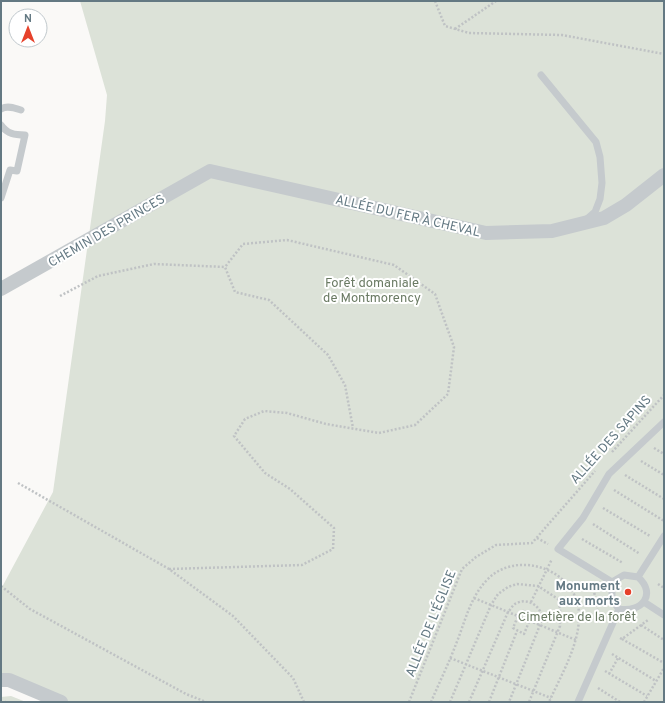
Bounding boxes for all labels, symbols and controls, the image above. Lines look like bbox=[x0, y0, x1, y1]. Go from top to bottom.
north arrow bbox=[8, 8, 48, 48]
text: N bbox=[24, 12, 32, 26]
street label: ALLÉE DU FER À CHEVAL bbox=[334, 191, 482, 241]
street label: CHEMIN DES PRINCES bbox=[46, 192, 168, 272]
park label: Forêt domaniale de Montmorency bbox=[323, 276, 421, 307]
street label: ALLÉE DES SAPINS bbox=[566, 391, 655, 488]
street label: ALLÉE DE L'ÉGLISE bbox=[401, 567, 461, 680]
place label: Monument aux morts bbox=[555, 579, 620, 610]
marker: Monument aux morts bbox=[623, 587, 633, 597]
park label: Cimetière de la forêt bbox=[518, 610, 636, 626]

